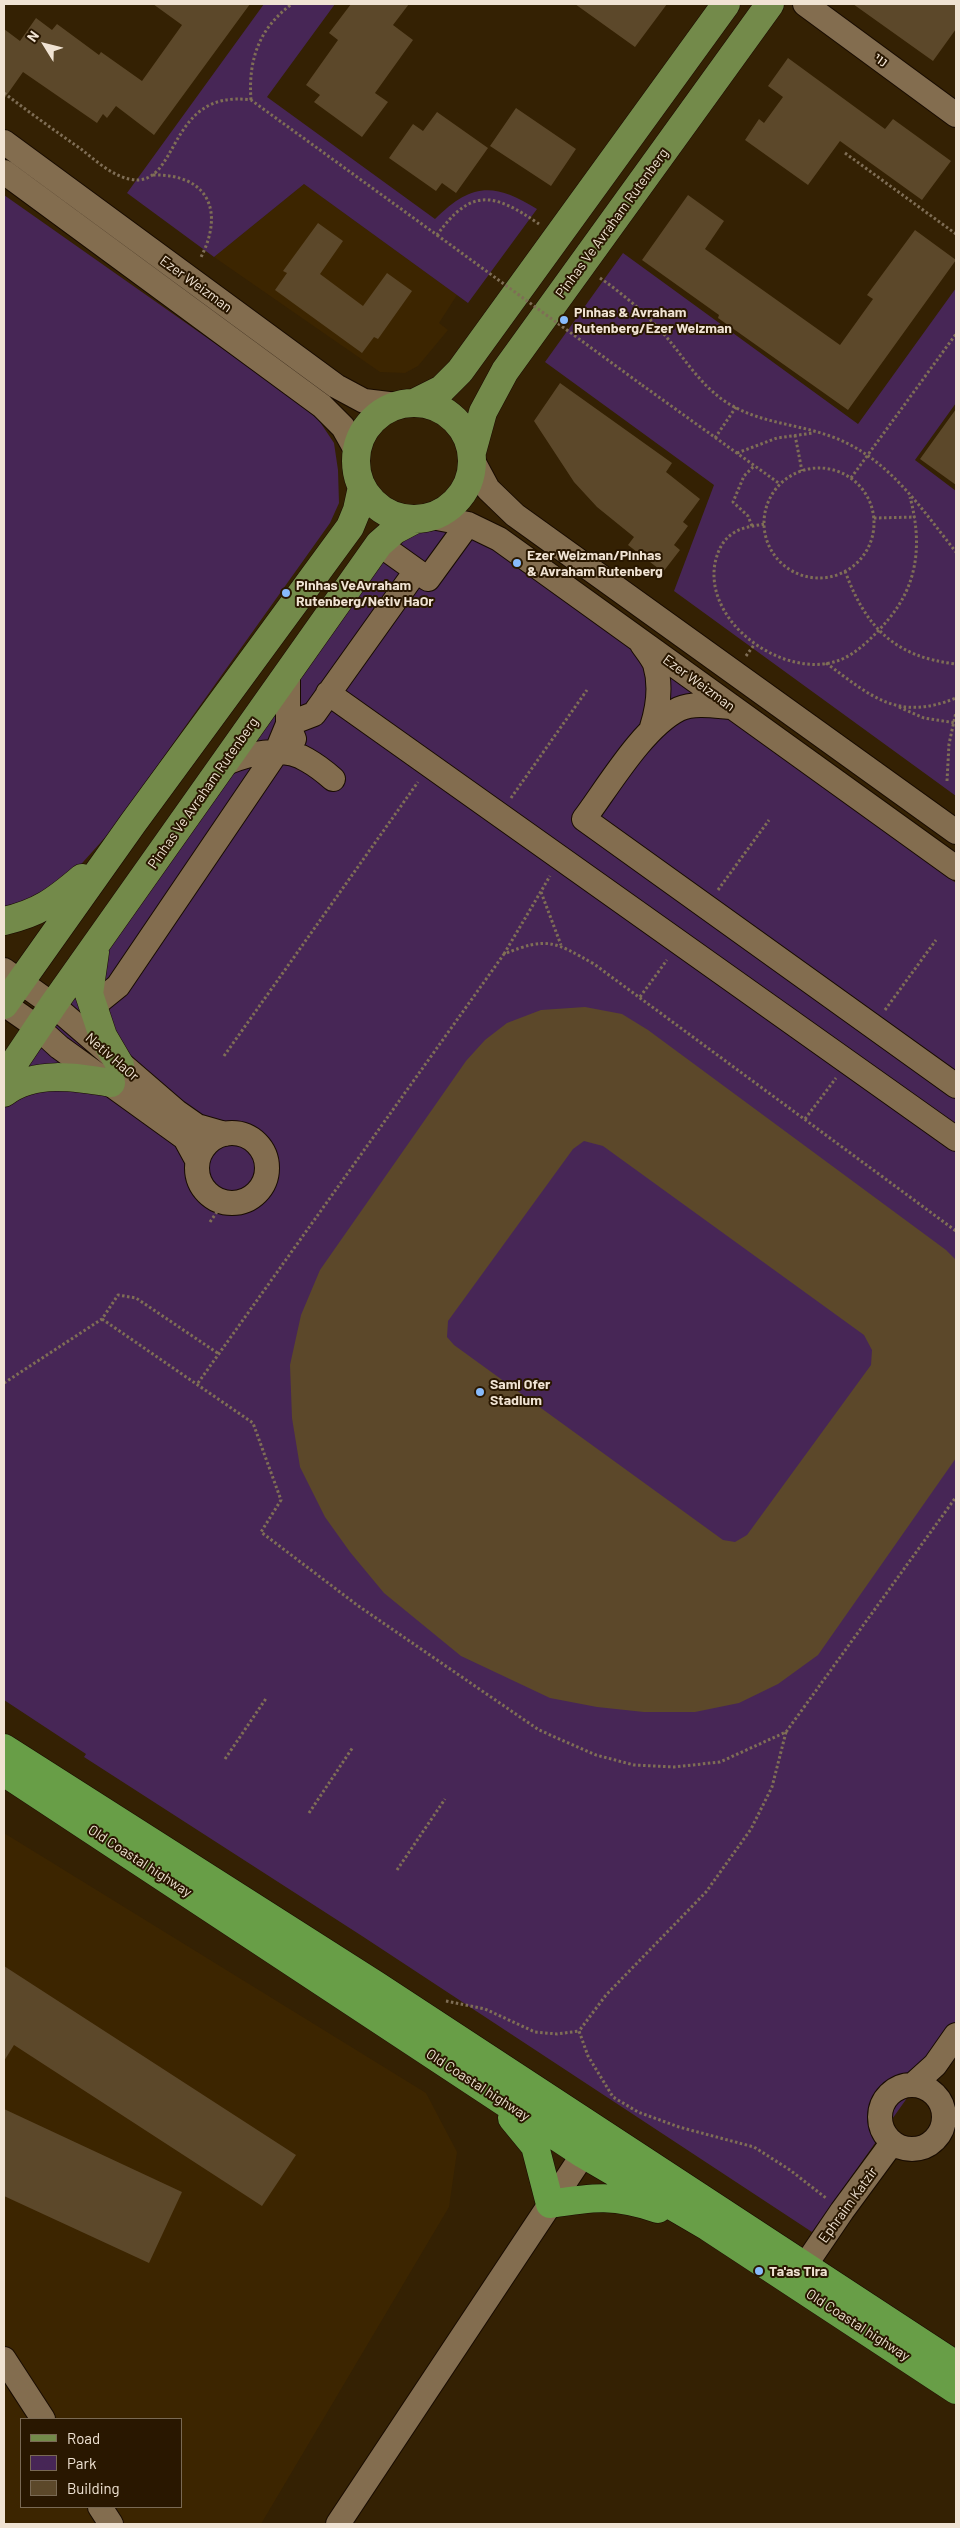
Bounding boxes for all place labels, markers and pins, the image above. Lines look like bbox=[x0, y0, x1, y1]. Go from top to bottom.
place label: Pinhas & Avraham Rutenberg/Ezer Weizman bbox=[574, 304, 732, 336]
marker: Pinhas & Avraham Rutenberg/Ezer Weizman bbox=[558, 314, 570, 326]
place label: Ezer Weizman/Pinhas & Avraham Rutenberg bbox=[527, 547, 663, 580]
marker: Ezer Weizman/Pinhas & Avraham Rutenberg bbox=[511, 557, 523, 569]
place label: Pinhas VeAvraham Rutenberg/Netiv HaOr bbox=[296, 577, 434, 610]
marker: Pinhas VeAvraham Rutenberg/Netiv HaOr bbox=[280, 587, 292, 599]
place label: Sami Ofer Stadium bbox=[490, 1376, 550, 1408]
marker: Sami Ofer Stadium bbox=[474, 1386, 486, 1398]
place label: Ta'as Tira bbox=[769, 2263, 827, 2279]
marker: Ta'as Tira bbox=[753, 2265, 765, 2277]

